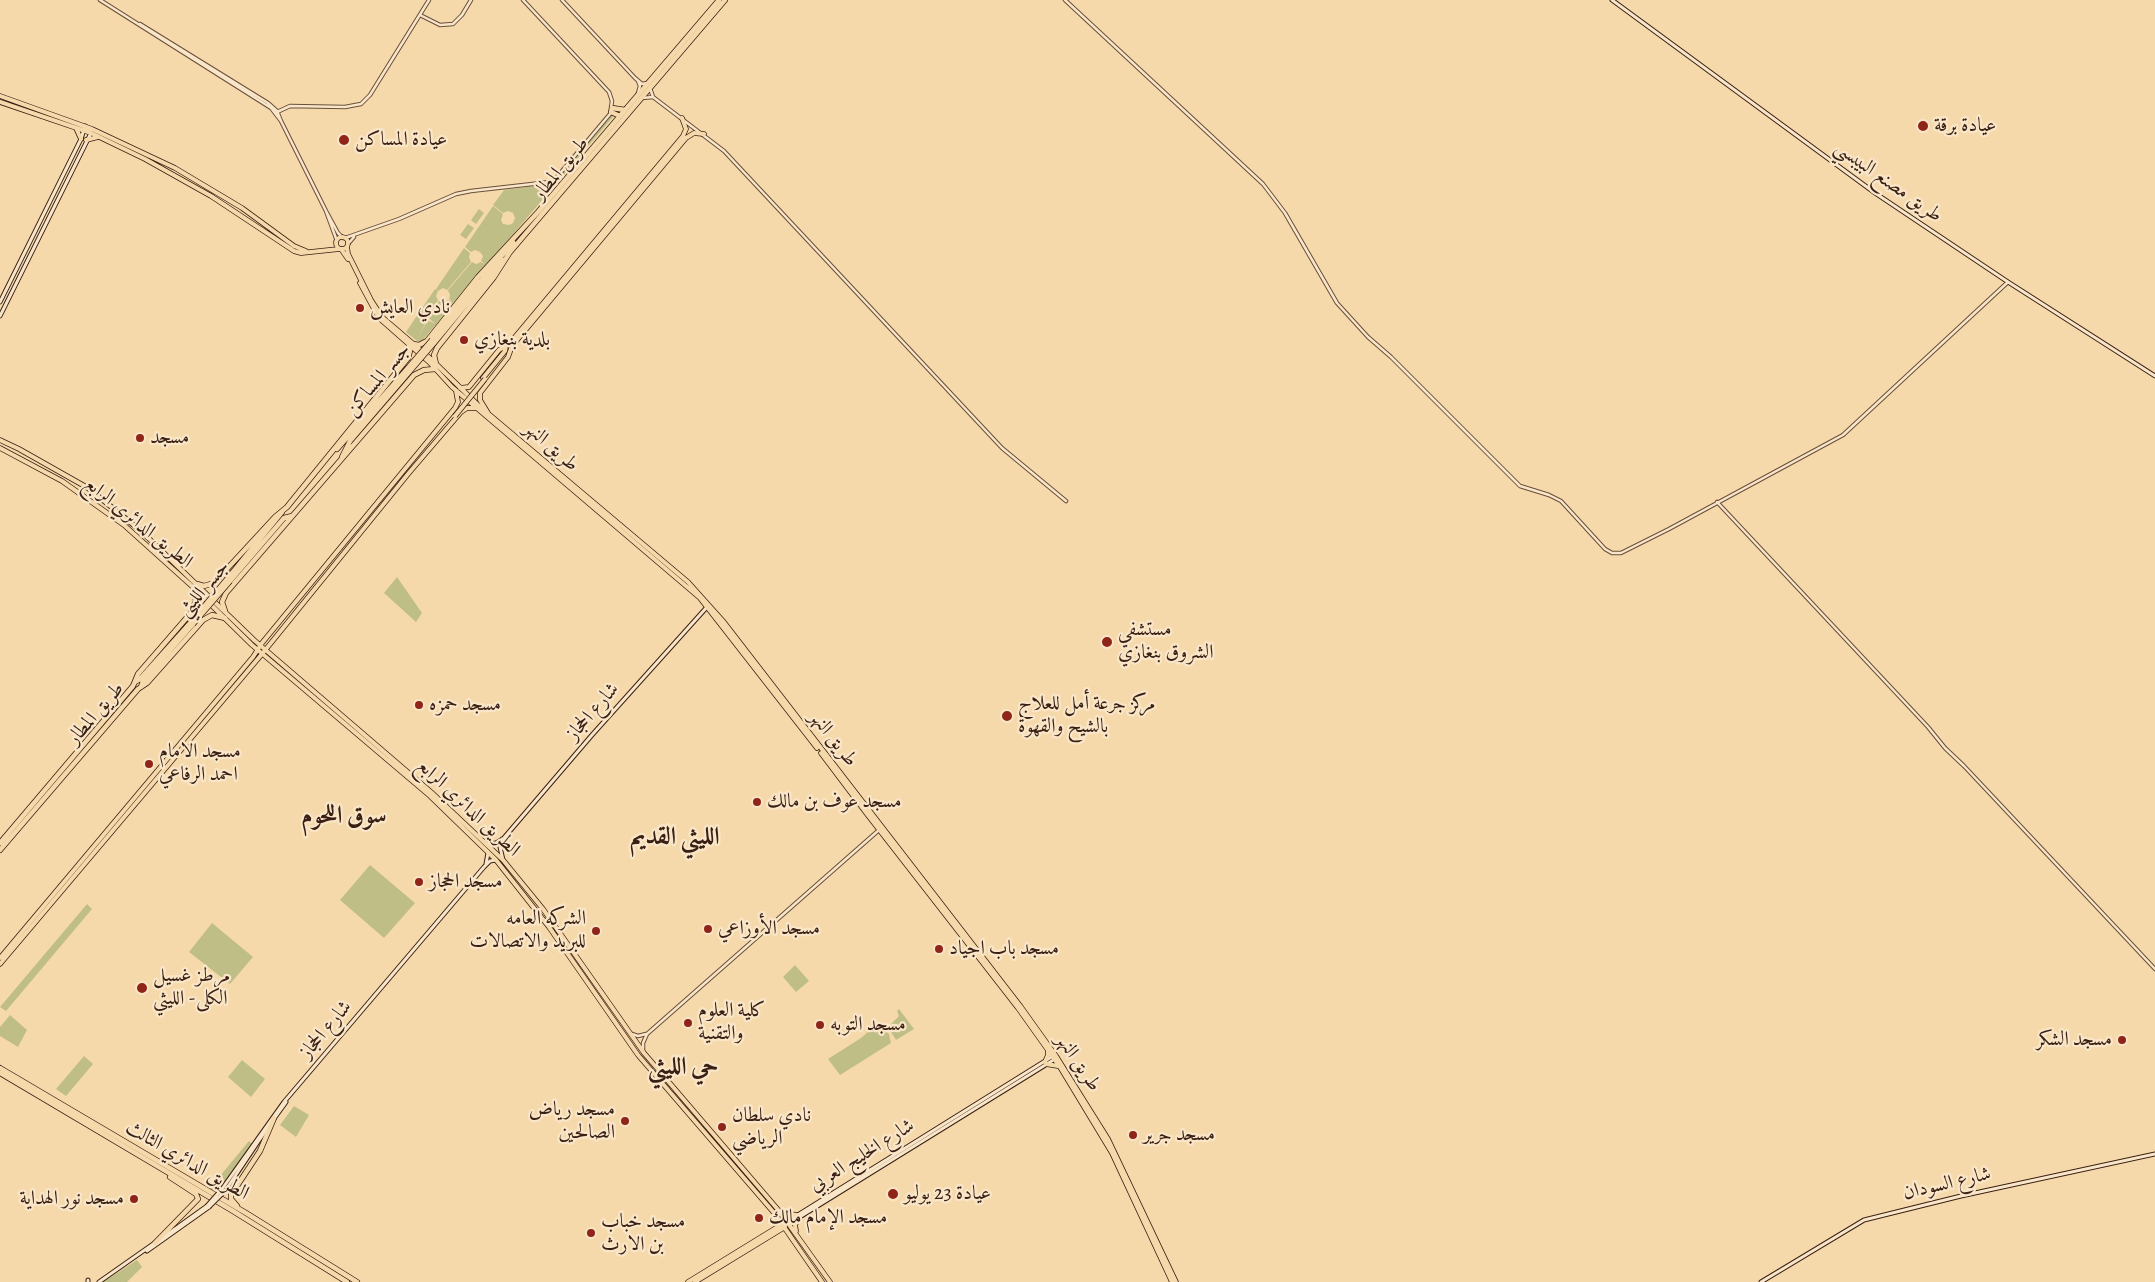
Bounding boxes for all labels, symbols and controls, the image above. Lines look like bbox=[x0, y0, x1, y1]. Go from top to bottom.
place label: عيادة برقة bbox=[1934, 114, 1996, 138]
marker: عيادة برقة bbox=[1916, 119, 1930, 133]
place label: عيادة المساكن bbox=[355, 128, 447, 152]
street label: طريق المطار bbox=[528, 132, 594, 206]
marker: عيادة المساكن bbox=[337, 133, 351, 147]
street label: طريق مصنع البيبسي bbox=[1829, 136, 1947, 228]
place label: نادي العايش bbox=[370, 296, 450, 320]
marker: نادي العايش bbox=[354, 302, 366, 314]
place label: بلدية بنغازي bbox=[474, 328, 550, 352]
marker: بلدية بنغازي bbox=[458, 334, 470, 346]
street label: جسر المساكن bbox=[340, 339, 416, 421]
street label: طريق النهر bbox=[519, 417, 583, 477]
place label: مسجد bbox=[150, 426, 189, 450]
marker: مسجد bbox=[134, 432, 146, 444]
street label: الطريق الدائري الرابع bbox=[79, 472, 197, 574]
street label: جسر الليثي bbox=[173, 556, 235, 622]
place label: مستشفي الشروق بنغازي bbox=[1118, 618, 1214, 665]
marker: مستشفي الشروق بنغازي bbox=[1100, 635, 1114, 649]
street label: طريق المطار bbox=[62, 678, 130, 750]
street label: شارع الحجاز bbox=[561, 678, 625, 746]
place label: مركز جرعة أمل للعلاج بالشيح والقهوة bbox=[1018, 692, 1156, 739]
place label: مسجد حمزه bbox=[429, 693, 501, 717]
marker: مسجد حمزه bbox=[413, 699, 425, 711]
street label: طريق النهر bbox=[804, 706, 862, 772]
marker: مركز جرعة أمل للعلاج بالشيح والقهوة bbox=[1000, 709, 1014, 723]
place label: مسجد الامام احمد الرفاعي bbox=[159, 740, 241, 787]
street label: الطريق الدائري الرابع bbox=[411, 754, 525, 862]
marker: مسجد الامام احمد الرفاعي bbox=[143, 758, 155, 770]
place label: مسجد عوف بن مالك bbox=[767, 790, 902, 814]
marker: مسجد عوف بن مالك bbox=[751, 796, 763, 808]
district label: سوق اللحوم bbox=[301, 802, 387, 832]
district label: الليثي القديم bbox=[630, 823, 720, 853]
place label: مسجد الحجاز bbox=[429, 870, 502, 894]
marker: مسجد الحجاز bbox=[413, 876, 425, 888]
place label: الشركه العامه للبريد والاتصالات bbox=[469, 907, 586, 954]
place label: مسجد الأوزاعي bbox=[718, 917, 820, 941]
marker: مسجد الأوزاعي bbox=[702, 923, 714, 935]
marker: الشركه العامه للبريد والاتصالات bbox=[590, 925, 602, 937]
place label: مسجد باب اجياد bbox=[949, 937, 1059, 961]
marker: مسجد باب اجياد bbox=[933, 943, 945, 955]
place label: مرطز غسيل الكلى- الليثي bbox=[153, 964, 230, 1011]
marker: مرطز غسيل الكلى- الليثي bbox=[135, 981, 149, 995]
street label: شارع الحجاز bbox=[295, 996, 357, 1064]
place label: كلية العلوم والتقنية bbox=[698, 999, 766, 1046]
place label: مسجد التوبه bbox=[830, 1013, 906, 1037]
marker: كلية العلوم والتقنية bbox=[682, 1017, 694, 1029]
marker: مسجد التوبه bbox=[814, 1019, 826, 1031]
place label: مسجد الشكر bbox=[2036, 1028, 2112, 1052]
street label: طريق النهر bbox=[1050, 1030, 1106, 1096]
marker: مسجد الشكر bbox=[2116, 1034, 2128, 1046]
district label: حي الليثي bbox=[648, 1053, 718, 1083]
place label: مسجد رياض الصالحين bbox=[529, 1098, 615, 1145]
place label: نادي سلطان الرياضي bbox=[732, 1104, 811, 1151]
street label: شارع الخليج العربي bbox=[805, 1114, 919, 1198]
marker: مسجد رياض الصالحين bbox=[619, 1115, 631, 1127]
street label: الطريق الدائري الثالث bbox=[121, 1116, 253, 1206]
marker: نادي سلطان الرياضي bbox=[716, 1121, 728, 1133]
place label: مسجد جرير bbox=[1143, 1123, 1215, 1147]
marker: مسجد جرير bbox=[1127, 1129, 1139, 1141]
street label: شارع السودان bbox=[1901, 1162, 1993, 1206]
place label: عيادة 23 يوليو bbox=[904, 1182, 991, 1206]
place label: مسجد نور الهداية bbox=[19, 1187, 124, 1211]
marker: عيادة 23 يوليو bbox=[886, 1187, 900, 1201]
marker: مسجد نور الهداية bbox=[128, 1193, 140, 1205]
place label: مسجد الإمام مالك bbox=[769, 1206, 887, 1230]
place label: مسجد خباب بن الارث bbox=[601, 1210, 685, 1257]
marker: مسجد الإمام مالك bbox=[753, 1212, 765, 1224]
marker: مسجد خباب بن الارث bbox=[585, 1227, 597, 1239]

